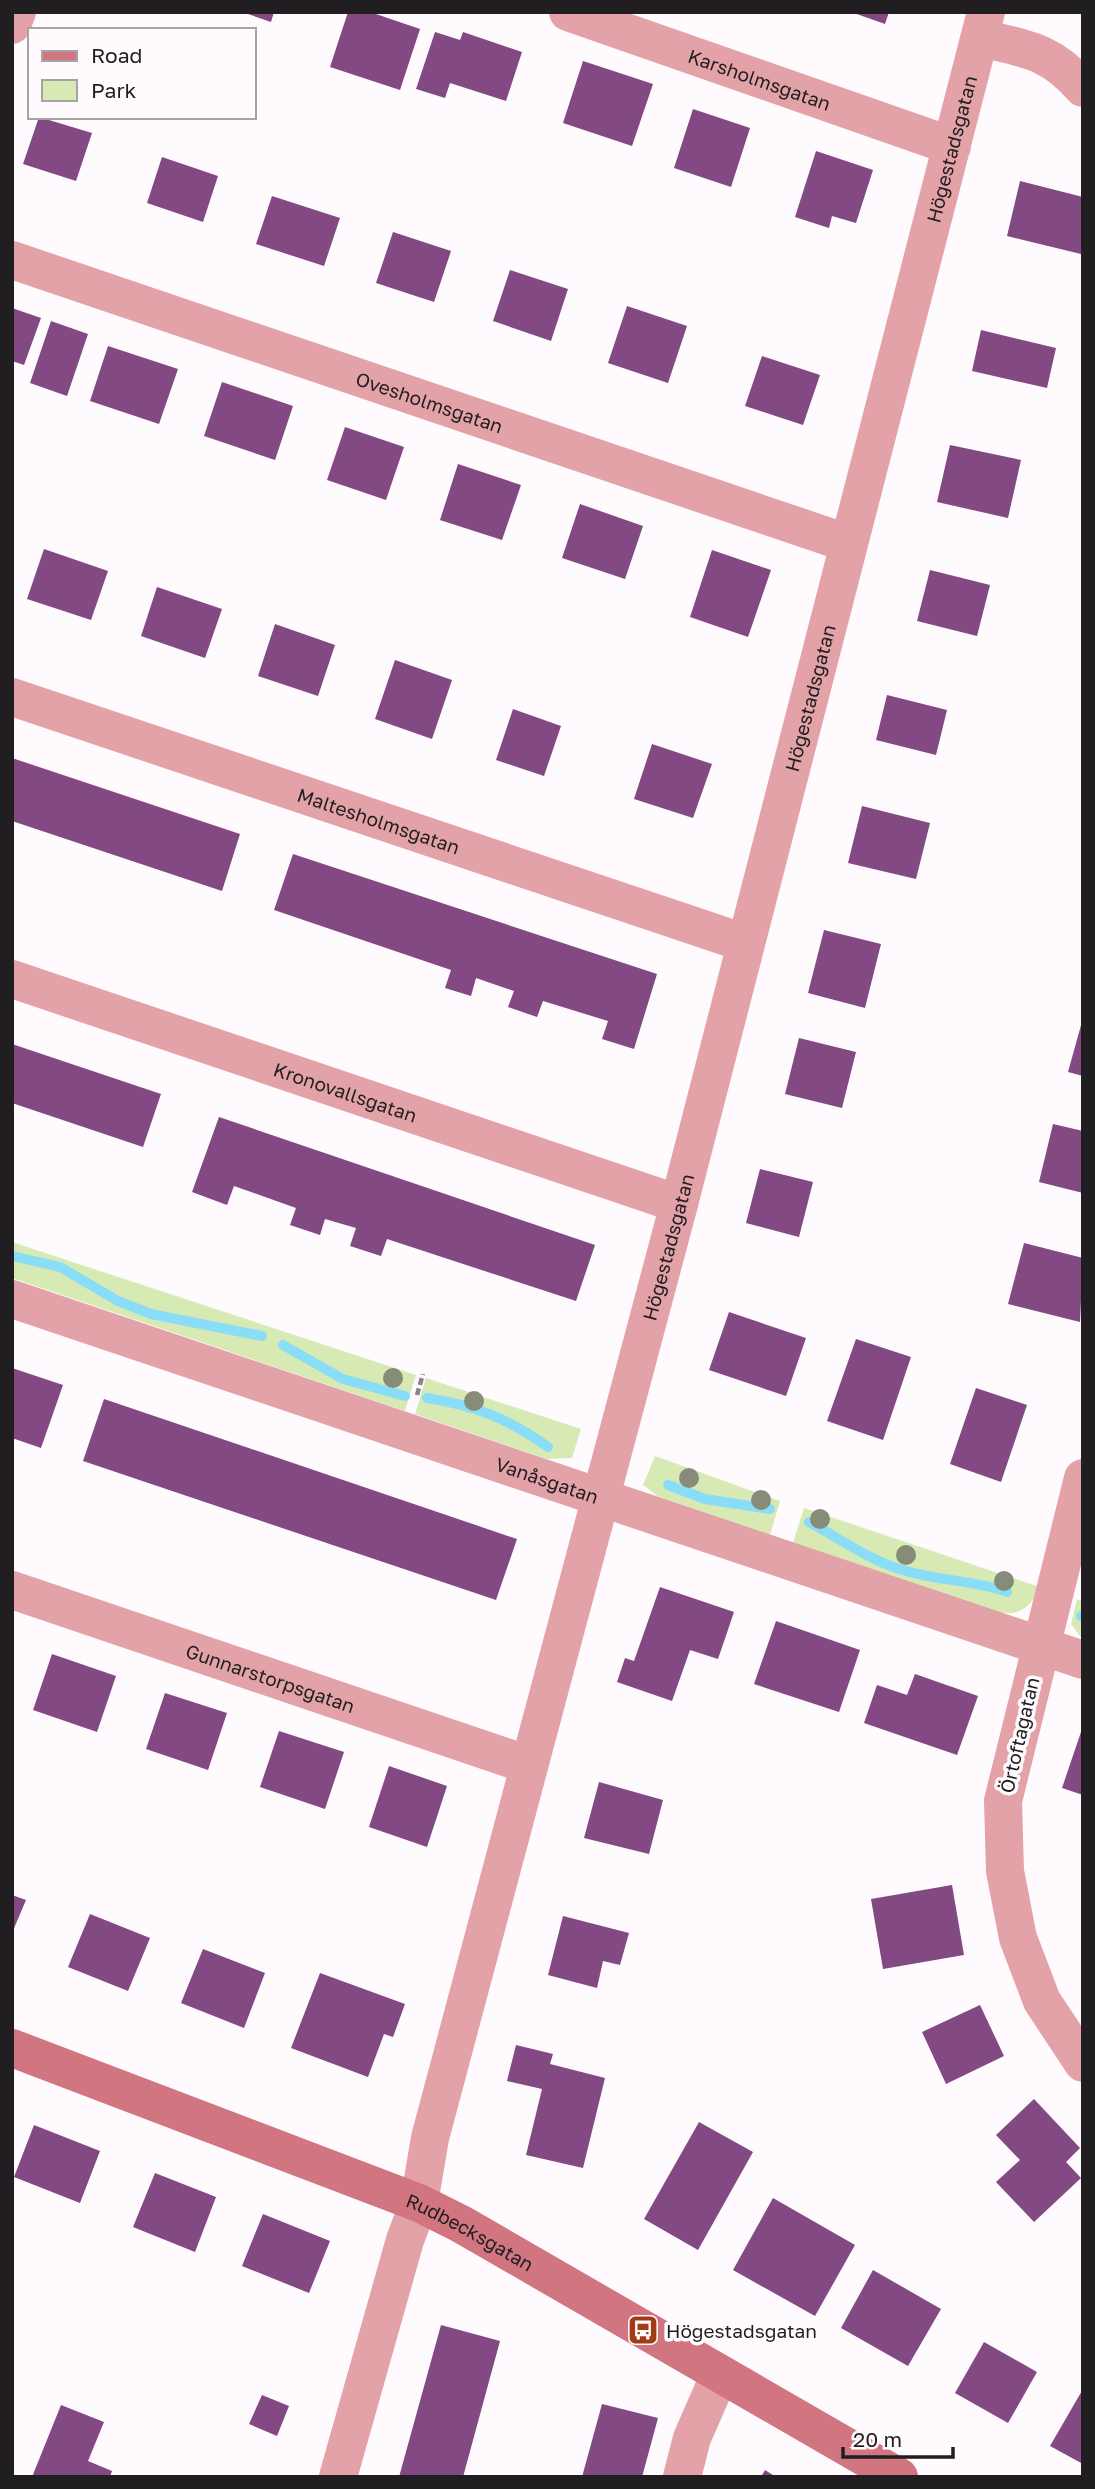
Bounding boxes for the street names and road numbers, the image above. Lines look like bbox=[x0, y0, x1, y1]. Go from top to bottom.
street label: Karsholmsgatan bbox=[685, 43, 834, 114]
street label: Högestadsgatan bbox=[921, 73, 981, 225]
street label: Ovesholmsgatan bbox=[353, 366, 506, 437]
street label: Högestadsgatan bbox=[779, 622, 839, 774]
street label: Maltesholmsgatan bbox=[295, 782, 463, 858]
street label: Kronovallsgatan bbox=[271, 1057, 420, 1126]
street label: Högestadsgatan bbox=[637, 1171, 698, 1323]
street label: Vanåsgatan bbox=[493, 1451, 602, 1507]
street label: Gunnarstorpsgatan bbox=[183, 1638, 358, 1717]
street label: Örtoftagatan bbox=[994, 1675, 1044, 1795]
street label: Rudbecksgatan bbox=[403, 2188, 538, 2275]

